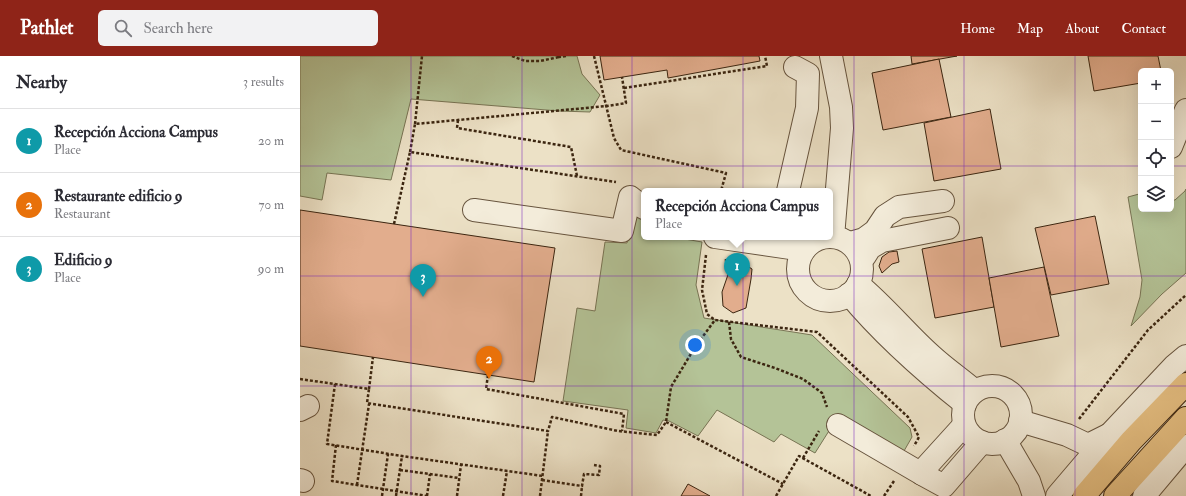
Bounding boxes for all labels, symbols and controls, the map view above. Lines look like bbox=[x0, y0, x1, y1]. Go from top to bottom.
search box bbox=[98, 10, 378, 46]
text: Pathlet bbox=[20, 16, 74, 40]
icon: search bbox=[112, 17, 134, 39]
text: Search here bbox=[144, 19, 213, 38]
text: Home bbox=[960, 20, 995, 37]
text: Map bbox=[1017, 20, 1043, 37]
text: About bbox=[1065, 20, 1099, 37]
text: Contact bbox=[1121, 20, 1166, 37]
map controls bbox=[1138, 68, 1174, 212]
button: + bbox=[1138, 68, 1174, 104]
text: Nearby bbox=[16, 72, 67, 93]
text: 3 results bbox=[243, 74, 284, 90]
button: − bbox=[1138, 104, 1174, 140]
text: Recepción Acciona Campus bbox=[54, 123, 218, 142]
text: 1 bbox=[27, 133, 31, 149]
text: 20 m bbox=[258, 133, 284, 149]
button: locate bbox=[1138, 140, 1174, 176]
text: Place bbox=[54, 142, 81, 158]
button: layers bbox=[1138, 176, 1174, 212]
text: Restaurante edificio 9 bbox=[54, 187, 182, 206]
popup bbox=[641, 188, 833, 240]
text: 2 bbox=[26, 197, 32, 213]
text: 70 m bbox=[259, 197, 284, 213]
text: Recepción Acciona Campus bbox=[655, 197, 819, 216]
text: Restaurant bbox=[54, 206, 110, 222]
text: Place bbox=[655, 216, 682, 232]
text: Edificio 9 bbox=[54, 251, 112, 270]
pin: 1 bbox=[724, 253, 750, 286]
text: 3 bbox=[27, 261, 32, 277]
text: 90 m bbox=[258, 261, 284, 277]
pin: 3 bbox=[410, 264, 436, 297]
text: Place bbox=[54, 270, 81, 286]
your location bbox=[685, 335, 705, 355]
pin: 2 bbox=[476, 346, 502, 379]

